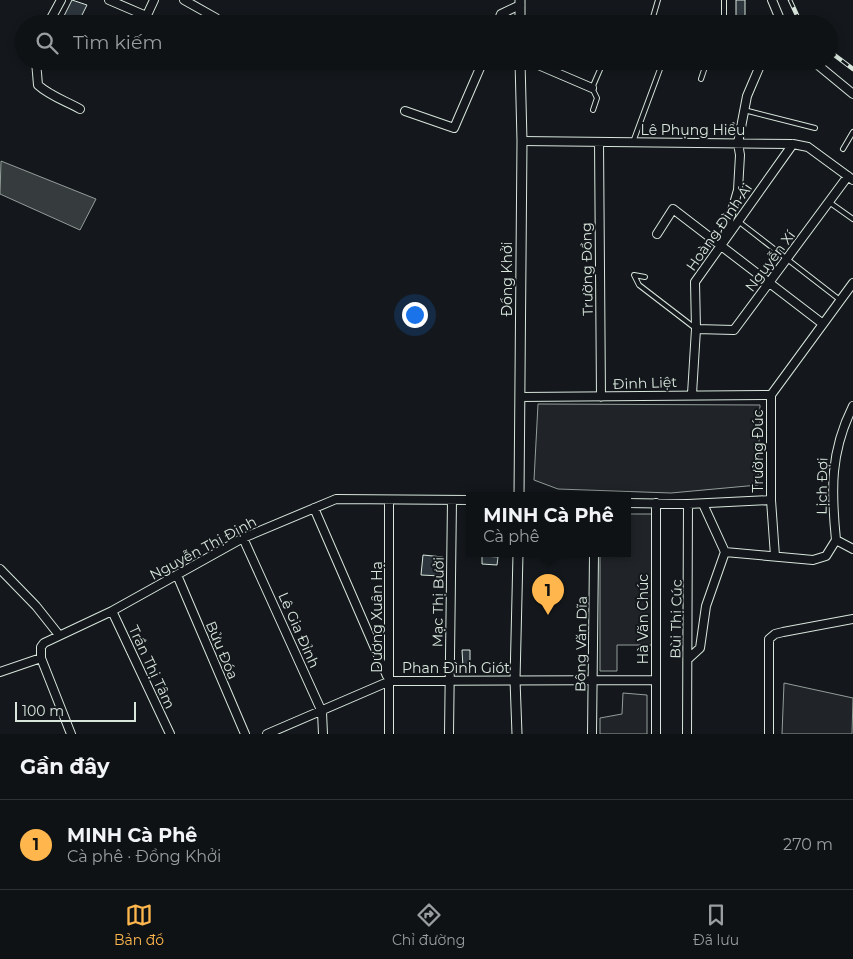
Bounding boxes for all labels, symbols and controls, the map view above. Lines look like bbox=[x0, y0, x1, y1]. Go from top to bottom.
search box bbox=[15, 15, 838, 70]
icon: search bbox=[33, 29, 61, 57]
text: Tìm kiếm bbox=[73, 31, 163, 54]
street label: Lê Phụng Hiểu bbox=[641, 121, 745, 139]
street label: Hoàng Đình Ái bbox=[682, 180, 756, 274]
street label: Trường Đồng bbox=[577, 222, 597, 316]
street label: Nguyễn Xí bbox=[741, 226, 800, 295]
street label: Đồng Khởi bbox=[498, 241, 516, 317]
your location bbox=[402, 302, 428, 328]
street label: Đinh Liệt bbox=[613, 373, 678, 393]
street label: Trường Đúc bbox=[749, 409, 767, 493]
street label: Lịch Đợi bbox=[813, 457, 831, 515]
popup bbox=[466, 492, 631, 557]
text: MINH Cà Phê bbox=[483, 504, 614, 527]
street label: Nguyễn Thị Định bbox=[146, 512, 260, 584]
text: Cà phê bbox=[483, 527, 540, 546]
street label: Mạc Thị Bưởi bbox=[428, 557, 448, 647]
street label: Dương Xuân Hạ bbox=[368, 561, 386, 673]
pin: 1 bbox=[532, 574, 564, 615]
street label: Hà Văn Chúc bbox=[634, 574, 652, 664]
street label: Bùi Thị Cúc bbox=[666, 579, 686, 659]
street label: Lê Gia Đỉnh bbox=[274, 589, 324, 671]
street label: Bông Văn Dĩa bbox=[571, 596, 591, 692]
street label: Bửu Đóa bbox=[202, 618, 242, 682]
street label: Trần Thị Tâm bbox=[125, 622, 179, 712]
street label: Phan Đình Giót bbox=[402, 659, 510, 677]
scale bar bbox=[15, 699, 136, 722]
text: 100 m bbox=[22, 702, 64, 720]
text: Gần đây bbox=[20, 754, 109, 779]
text: MINH Cà Phê bbox=[67, 824, 197, 847]
text: 1 bbox=[33, 835, 39, 854]
text: 270 m bbox=[783, 835, 833, 854]
text: Cà phê · Đồng Khởi bbox=[67, 847, 221, 866]
tab: Bản đồ bbox=[114, 901, 164, 949]
tab: Chỉ đường bbox=[392, 901, 465, 949]
tab: Đã lưu bbox=[693, 901, 739, 949]

